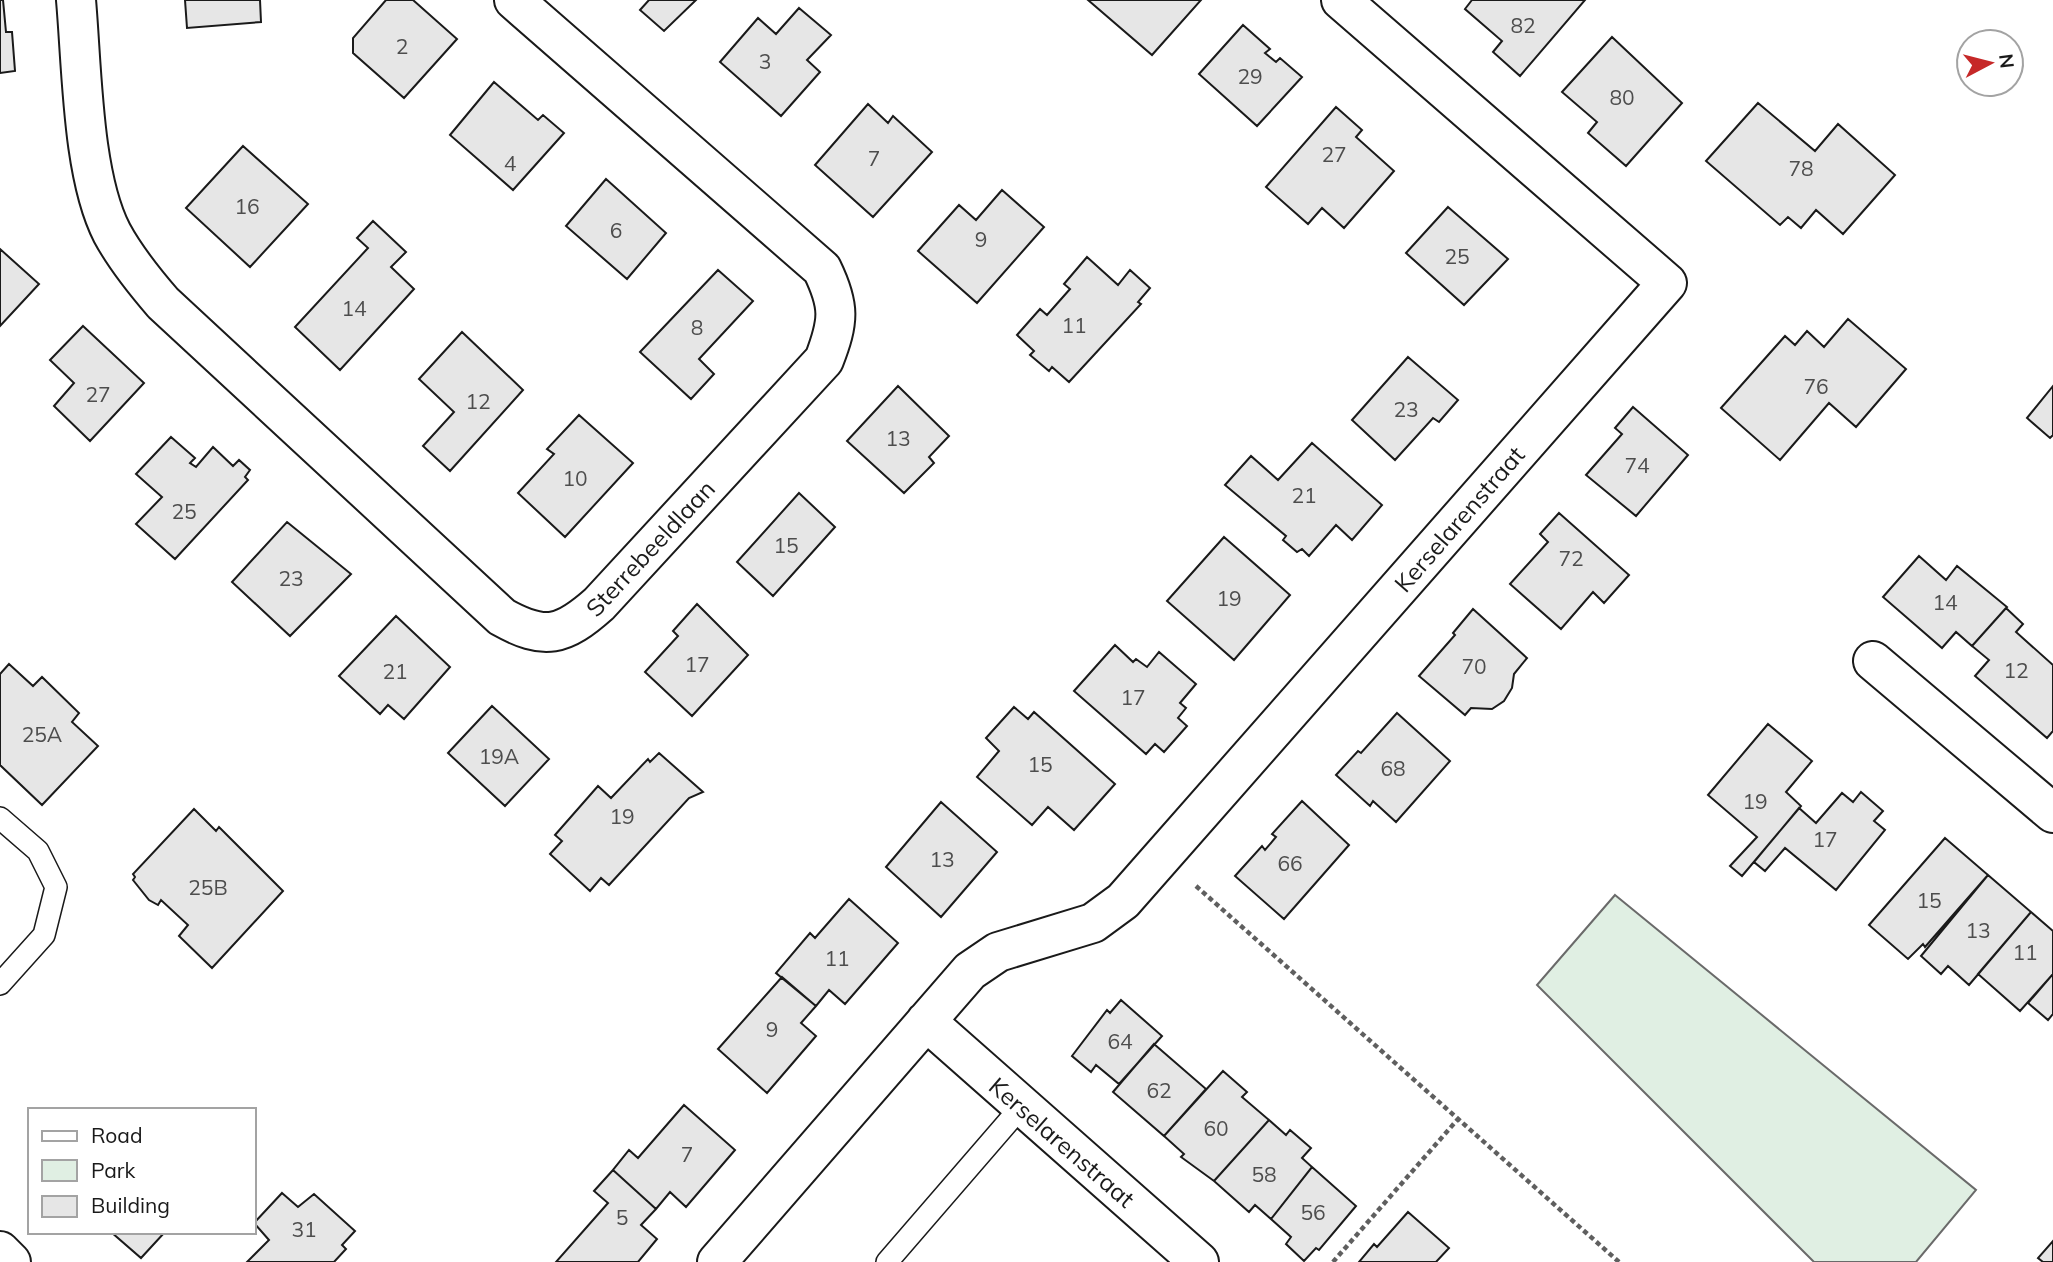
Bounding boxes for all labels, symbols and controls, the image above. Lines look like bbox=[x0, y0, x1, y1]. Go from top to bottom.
house number: 82 bbox=[1510, 12, 1536, 38]
north arrow bbox=[1955, 28, 2025, 98]
house number: 2 bbox=[396, 33, 408, 59]
house number: 3 bbox=[759, 48, 771, 74]
text: N bbox=[1994, 52, 2020, 70]
house number: 29 bbox=[1237, 63, 1263, 89]
house number: 80 bbox=[1609, 84, 1635, 110]
house number: 27 bbox=[1321, 141, 1347, 167]
house number: 7 bbox=[868, 145, 880, 171]
house number: 4 bbox=[504, 150, 517, 176]
house number: 78 bbox=[1788, 155, 1814, 181]
house number: 16 bbox=[234, 193, 260, 219]
house number: 6 bbox=[610, 217, 622, 243]
house number: 9 bbox=[975, 226, 987, 252]
house number: 25 bbox=[1444, 243, 1470, 269]
house number: 14 bbox=[341, 295, 367, 321]
house number: 11 bbox=[1061, 312, 1087, 338]
house number: 8 bbox=[691, 314, 703, 340]
house number: 76 bbox=[1803, 373, 1829, 399]
house number: 27 bbox=[85, 381, 111, 407]
house number: 12 bbox=[465, 388, 491, 414]
house number: 23 bbox=[1393, 396, 1419, 422]
house number: 13 bbox=[885, 425, 911, 451]
street label: Kerselarenstraat bbox=[1388, 440, 1530, 598]
house number: 74 bbox=[1624, 452, 1650, 478]
house number: 10 bbox=[562, 465, 588, 491]
street label: Sterrebeeldlaan bbox=[579, 473, 721, 623]
house number: 21 bbox=[1291, 482, 1317, 508]
house number: 25 bbox=[171, 498, 197, 524]
house number: 15 bbox=[773, 532, 799, 558]
house number: 72 bbox=[1558, 545, 1584, 571]
house number: 23 bbox=[278, 565, 304, 591]
house number: 19 bbox=[1216, 585, 1242, 611]
house number: 14 bbox=[1932, 589, 1958, 615]
house number: 17 bbox=[684, 651, 710, 677]
house number: 70 bbox=[1461, 653, 1487, 679]
house number: 12 bbox=[2003, 657, 2029, 683]
house number: 21 bbox=[382, 658, 408, 684]
house number: 17 bbox=[1120, 684, 1146, 710]
house number: 25A bbox=[22, 721, 63, 747]
house number: 19A bbox=[479, 743, 520, 769]
house number: 15 bbox=[1027, 751, 1053, 777]
house number: 68 bbox=[1380, 755, 1406, 781]
house number: 19 bbox=[1742, 788, 1768, 814]
house number: 19 bbox=[609, 803, 635, 829]
house number: 17 bbox=[1812, 826, 1838, 852]
house number: 13 bbox=[929, 846, 955, 872]
house number: 66 bbox=[1277, 850, 1303, 876]
house number: 25B bbox=[188, 874, 228, 900]
house number: 15 bbox=[1916, 887, 1942, 913]
house number: 13 bbox=[1965, 917, 1991, 943]
house number: 11 bbox=[2012, 939, 2038, 965]
house number: 11 bbox=[824, 945, 850, 971]
house number: 9 bbox=[766, 1016, 778, 1042]
house number: 64 bbox=[1107, 1028, 1133, 1054]
street label: Kerselarenstraat bbox=[983, 1071, 1141, 1213]
house number: 62 bbox=[1146, 1077, 1172, 1103]
legend bbox=[28, 1108, 256, 1234]
house number: 60 bbox=[1203, 1115, 1229, 1141]
text: Road bbox=[91, 1122, 142, 1148]
house number: 7 bbox=[681, 1141, 693, 1167]
text: Park bbox=[91, 1157, 135, 1183]
house number: 58 bbox=[1251, 1161, 1277, 1187]
text: Building bbox=[91, 1192, 170, 1218]
house number: 56 bbox=[1300, 1199, 1326, 1225]
house number: 5 bbox=[616, 1204, 628, 1230]
house number: 31 bbox=[291, 1216, 317, 1242]

